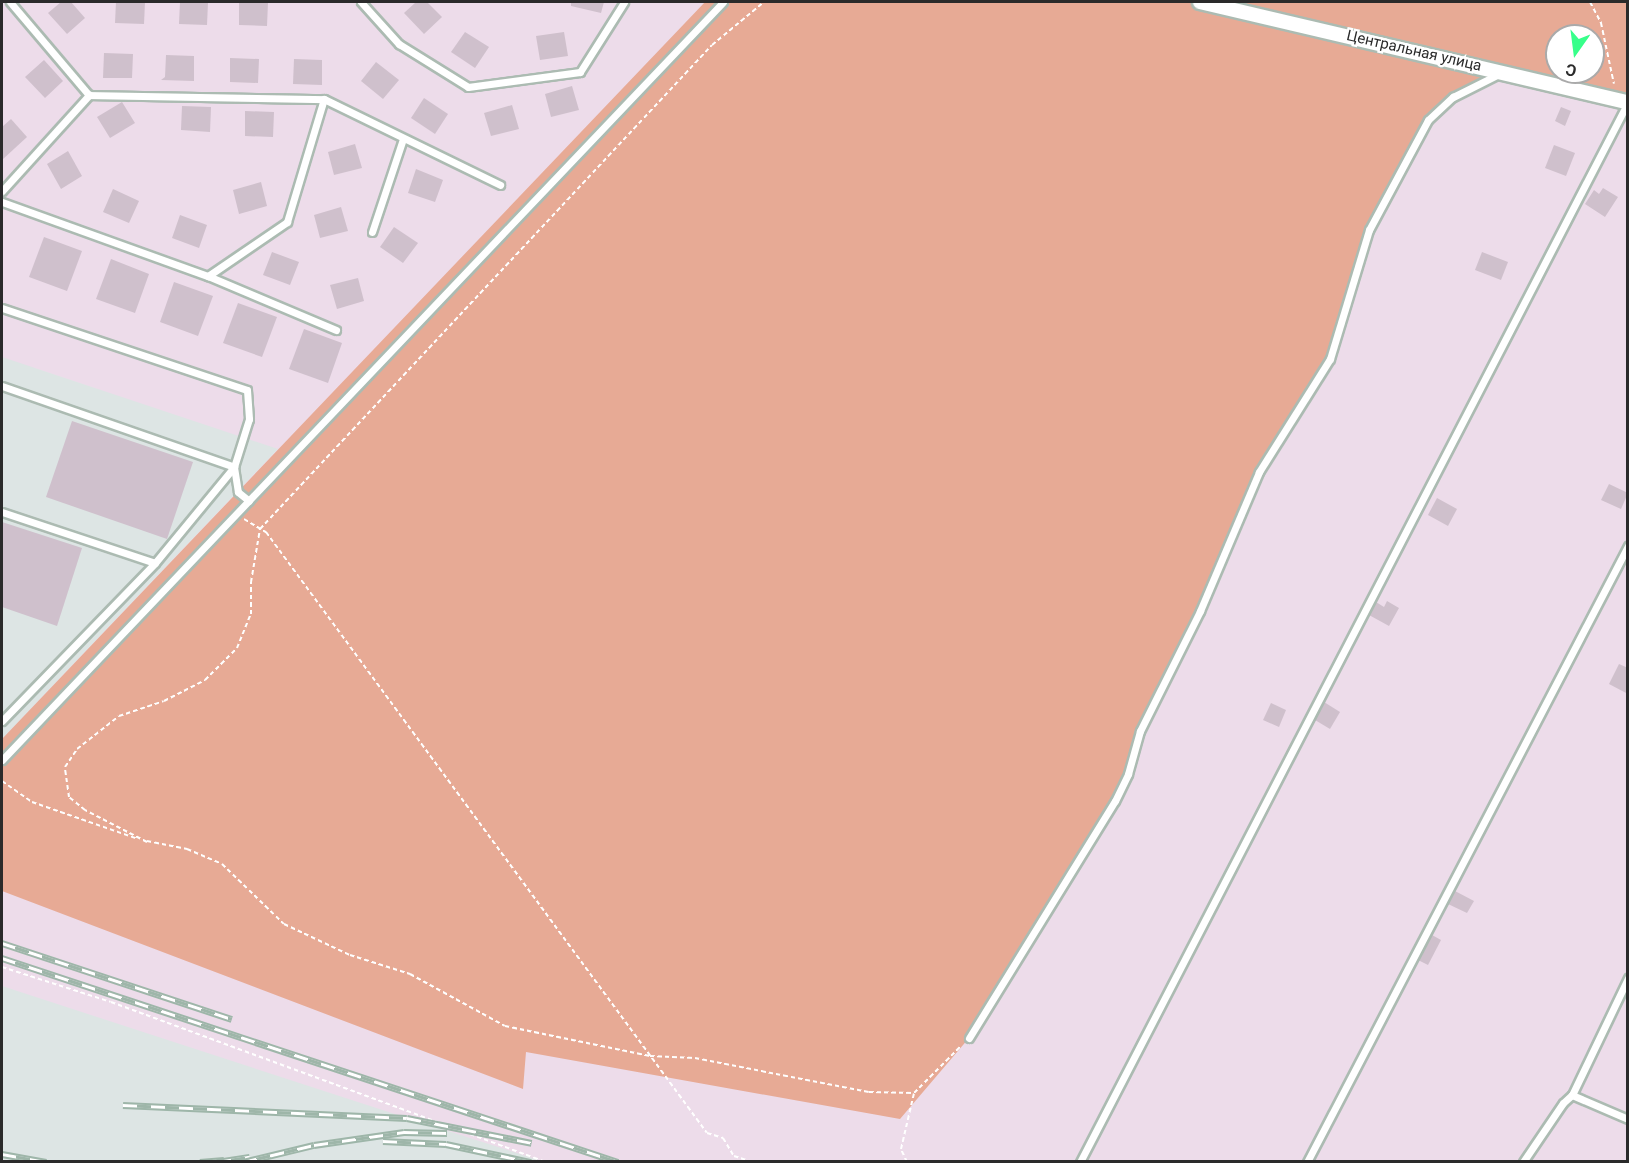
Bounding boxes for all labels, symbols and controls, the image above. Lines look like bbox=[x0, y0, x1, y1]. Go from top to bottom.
north arrow bbox=[1545, 24, 1605, 84]
street label: Центральная улица bbox=[1345, 27, 1483, 75]
text: С bbox=[1564, 60, 1578, 80]

